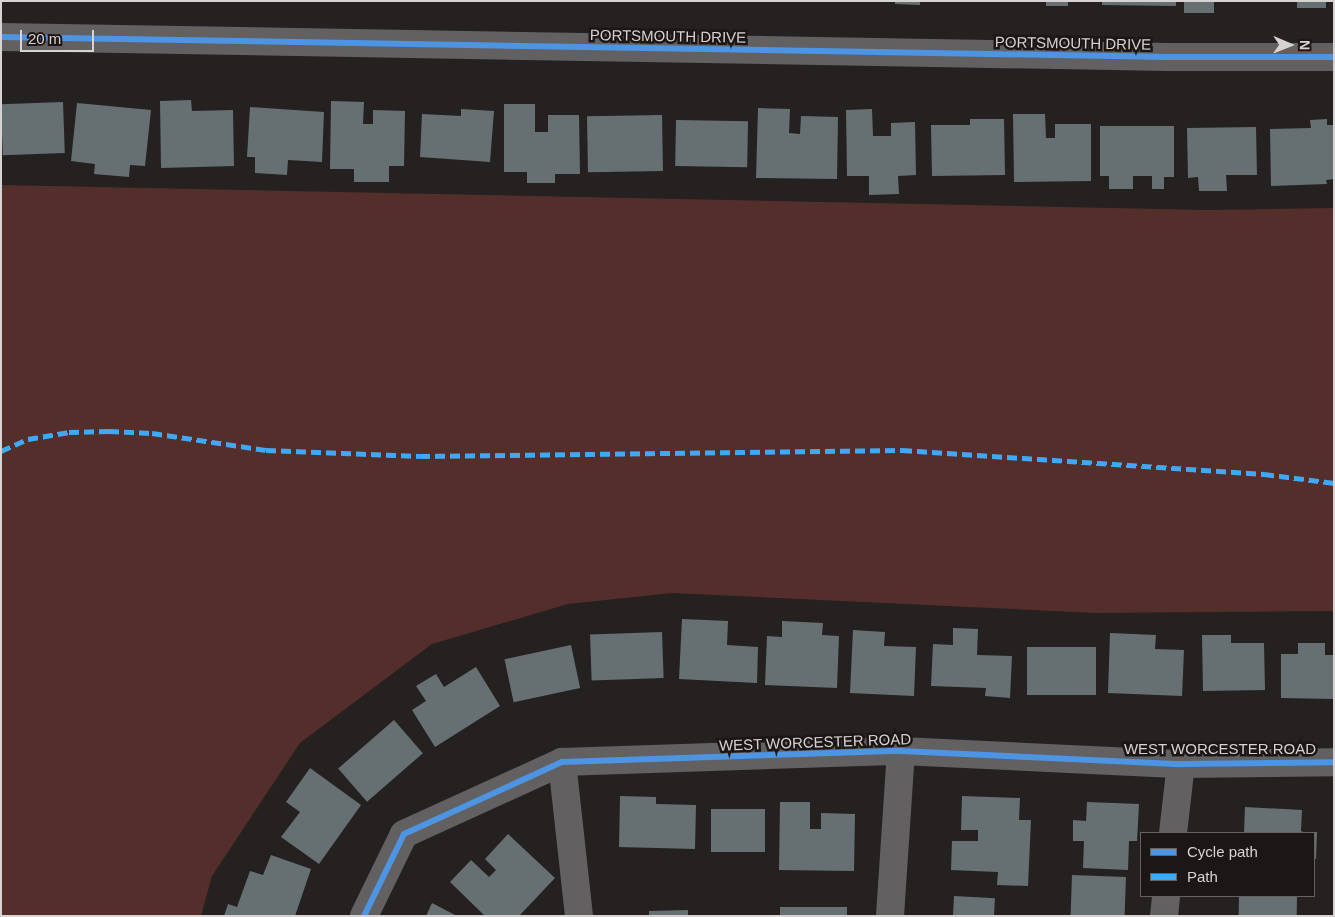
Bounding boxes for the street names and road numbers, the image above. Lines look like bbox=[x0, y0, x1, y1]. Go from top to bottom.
street label: PORTSMOUTH DRIVE bbox=[590, 26, 746, 46]
street label: PORTSMOUTH DRIVE bbox=[995, 33, 1151, 53]
street label: WEST WORCESTER ROAD bbox=[718, 730, 912, 754]
street label: WEST WORCESTER ROAD bbox=[1124, 740, 1316, 758]

